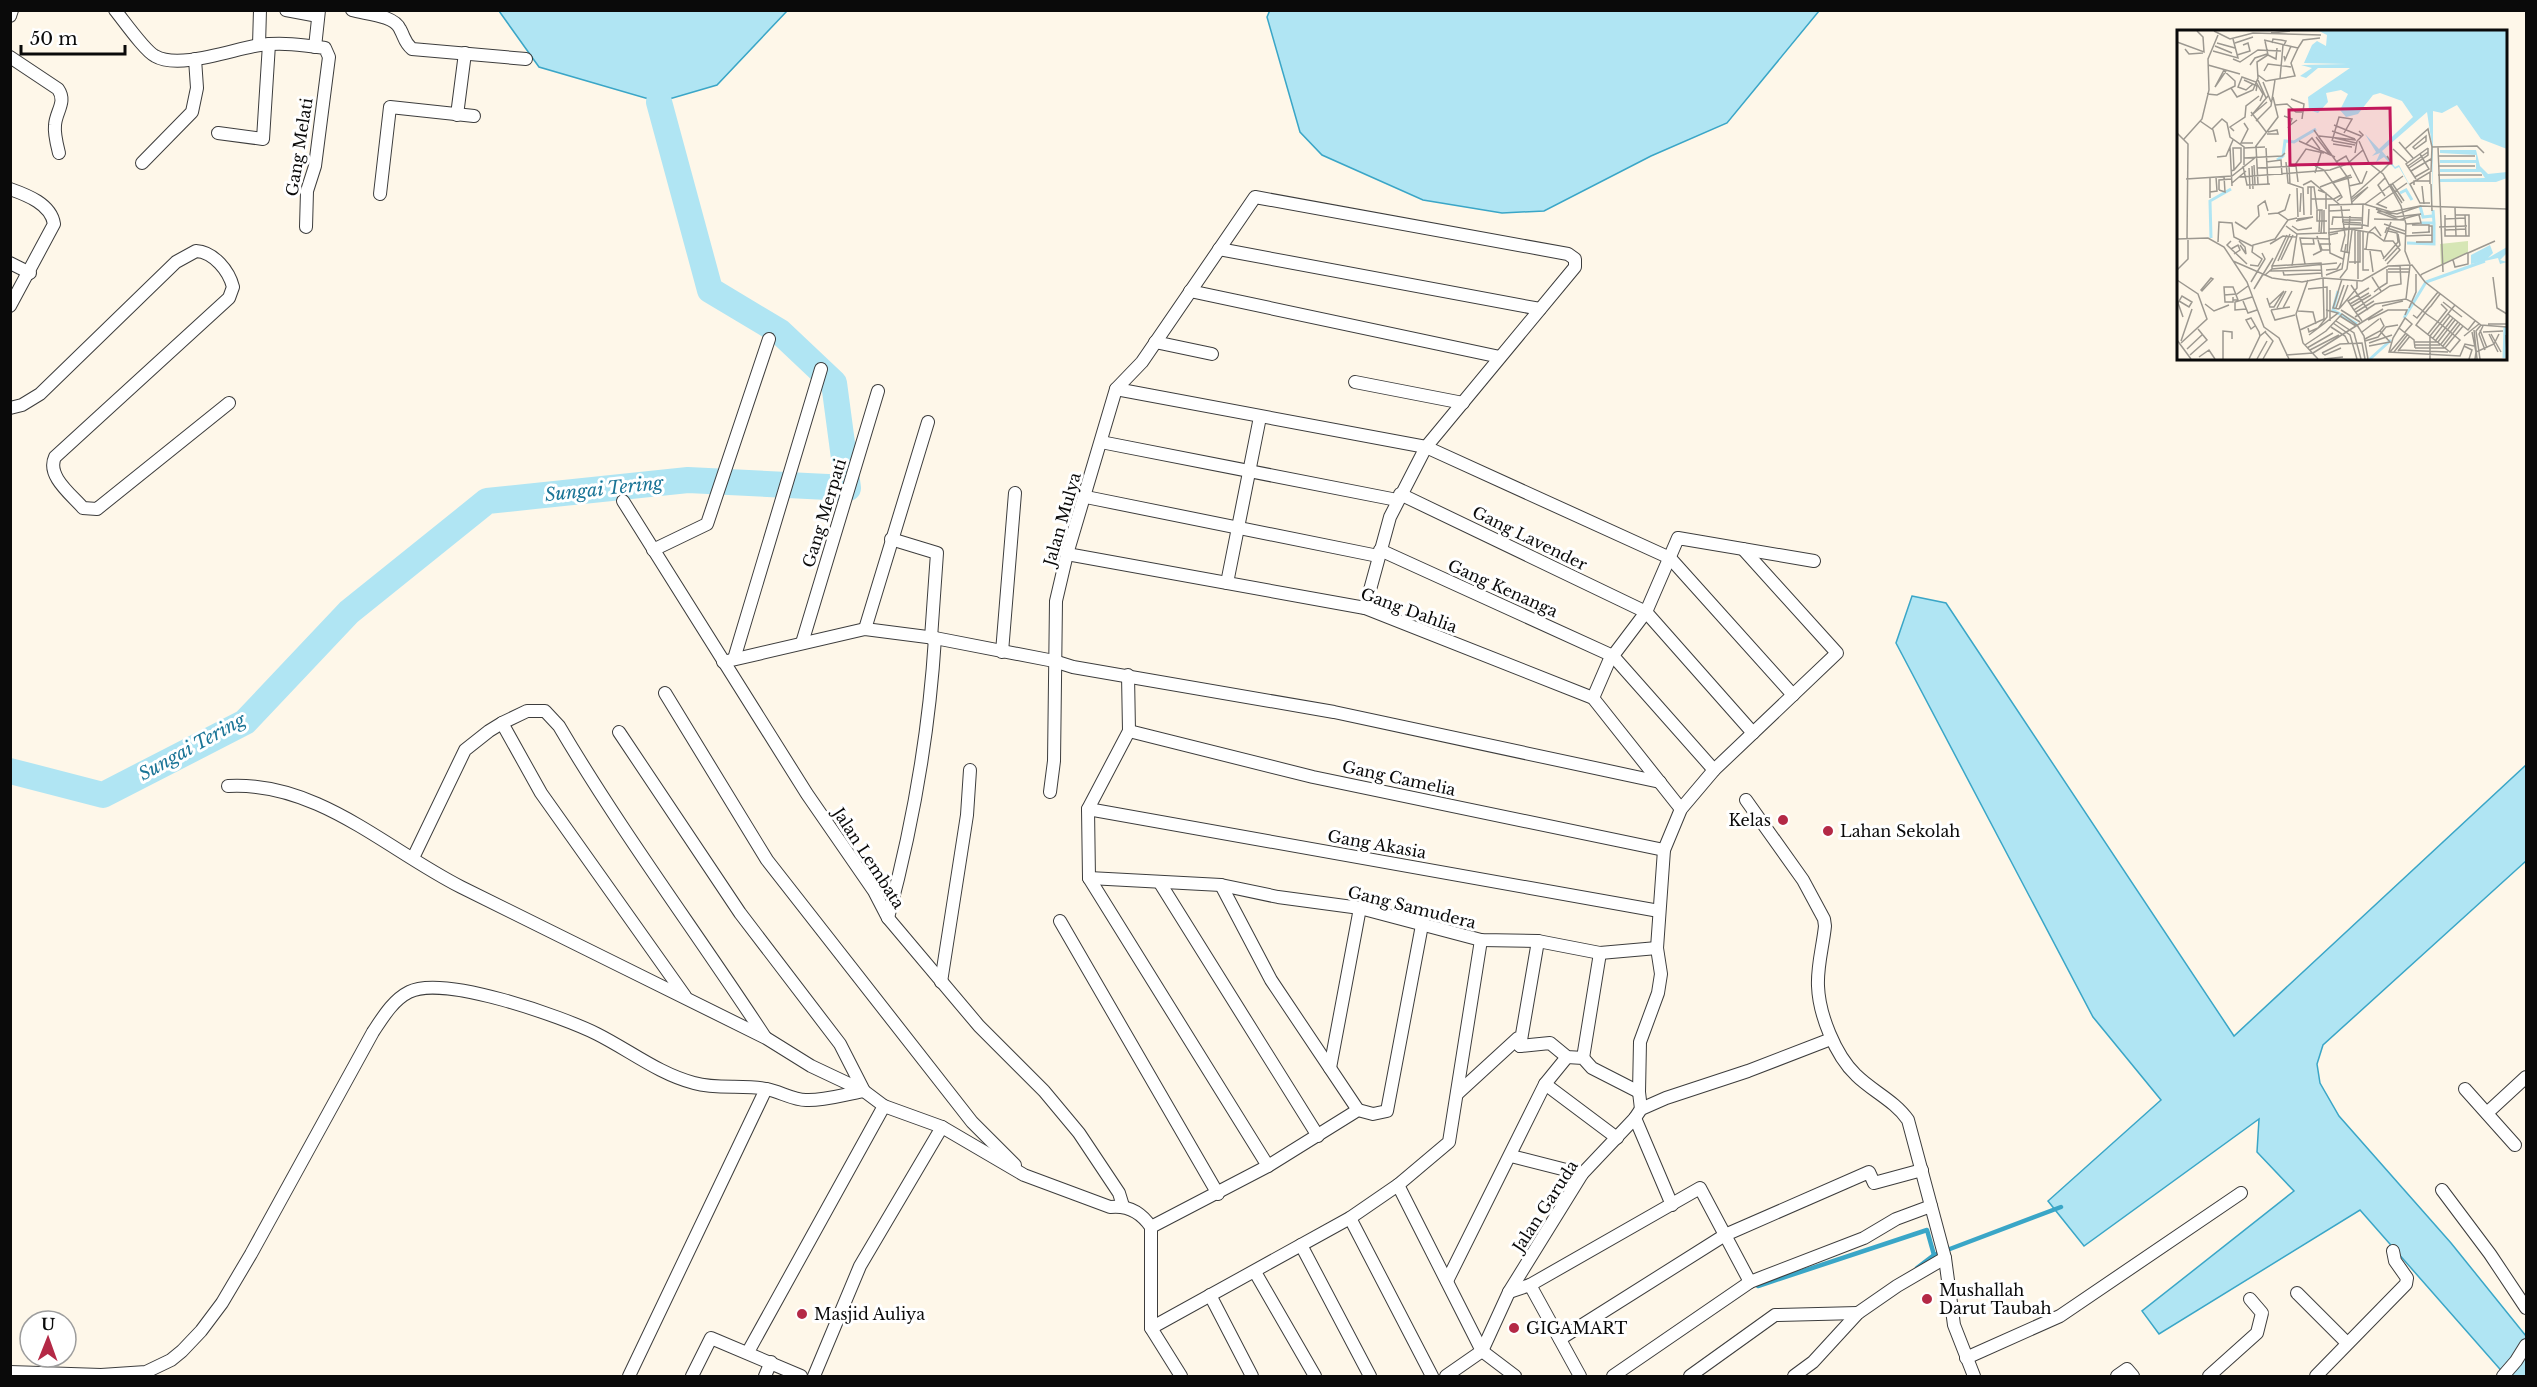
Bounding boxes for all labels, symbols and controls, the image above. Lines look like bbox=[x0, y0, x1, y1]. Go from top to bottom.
scale bar bbox=[21, 18, 124, 56]
text: 50 m bbox=[30, 28, 78, 50]
inset map bbox=[2177, 30, 2507, 360]
street label: Gang Melati bbox=[281, 96, 317, 198]
street label: Gang Merpati bbox=[798, 456, 850, 570]
street label: Jalan Mulya bbox=[1039, 470, 1085, 570]
water label: Sungai Tering bbox=[544, 472, 665, 506]
street label: Gang Lavender bbox=[1469, 502, 1591, 575]
street label: Gang Kenanga bbox=[1445, 555, 1561, 621]
street label: Gang Dahlia bbox=[1358, 583, 1460, 637]
water label: Sungai Tering bbox=[135, 708, 250, 785]
street label: Gang Camelia bbox=[1340, 756, 1458, 800]
street label: Jalan Lembata bbox=[828, 802, 909, 912]
place label: Kelas bbox=[1728, 810, 1771, 830]
marker: Kelas bbox=[1776, 813, 1790, 827]
place label: Lahan Sekolah bbox=[1840, 821, 1960, 841]
marker: Lahan Sekolah bbox=[1821, 824, 1835, 838]
street label: Gang Akasia bbox=[1326, 825, 1428, 863]
street label: Gang Samudera bbox=[1346, 881, 1478, 933]
street label: Jalan Garuda bbox=[1507, 1156, 1582, 1257]
place label: Mushallah Darut Taubah bbox=[1939, 1280, 2052, 1318]
marker: Mushallah Darut Taubah bbox=[1920, 1292, 1934, 1306]
place label: Masjid Auliya bbox=[814, 1304, 925, 1324]
marker: Masjid Auliya bbox=[795, 1307, 809, 1321]
north arrow bbox=[18, 1309, 78, 1369]
text: U bbox=[41, 1314, 55, 1334]
place label: GIGAMART bbox=[1526, 1318, 1627, 1338]
marker: GIGAMART bbox=[1507, 1321, 1521, 1335]

